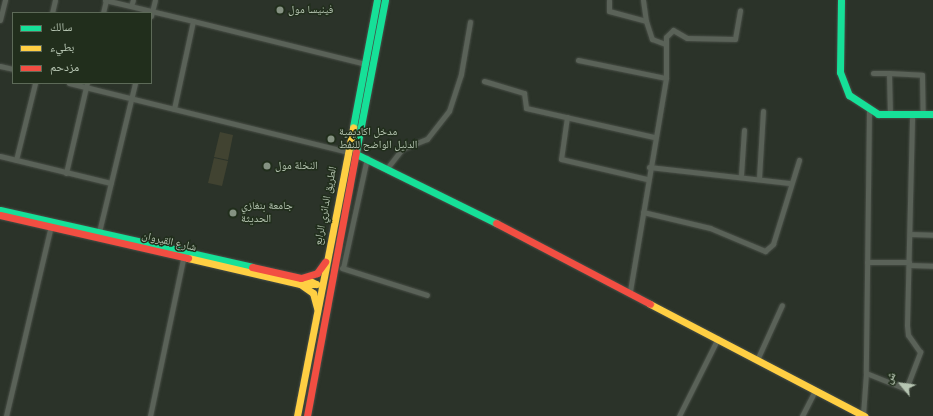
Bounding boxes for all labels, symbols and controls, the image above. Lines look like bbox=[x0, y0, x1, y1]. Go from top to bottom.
place label: فينيسا مول bbox=[288, 3, 333, 17]
marker: فينيسا مول bbox=[275, 5, 285, 15]
legend bbox=[12, 12, 152, 84]
text: سالك bbox=[50, 19, 72, 35]
text: بطيء bbox=[50, 39, 74, 55]
text: مزدحم bbox=[50, 59, 79, 75]
place label: مدخل اكاديمية الدليل الواضح للنفط bbox=[339, 126, 417, 152]
marker: مدخل اكاديمية الدليل الواضح للنفط bbox=[326, 134, 336, 144]
place label: النخلة مول bbox=[275, 159, 318, 173]
marker: النخلة مول bbox=[262, 161, 272, 171]
street label: الطريق الدائري الرابع bbox=[312, 165, 340, 247]
place label: جامعة بنغازي الحديثة bbox=[241, 200, 293, 226]
marker: جامعة بنغازي الحديثة bbox=[228, 208, 238, 218]
street label: شارع القيروان bbox=[140, 229, 198, 255]
north arrow bbox=[881, 364, 921, 404]
text: ش bbox=[881, 369, 899, 387]

